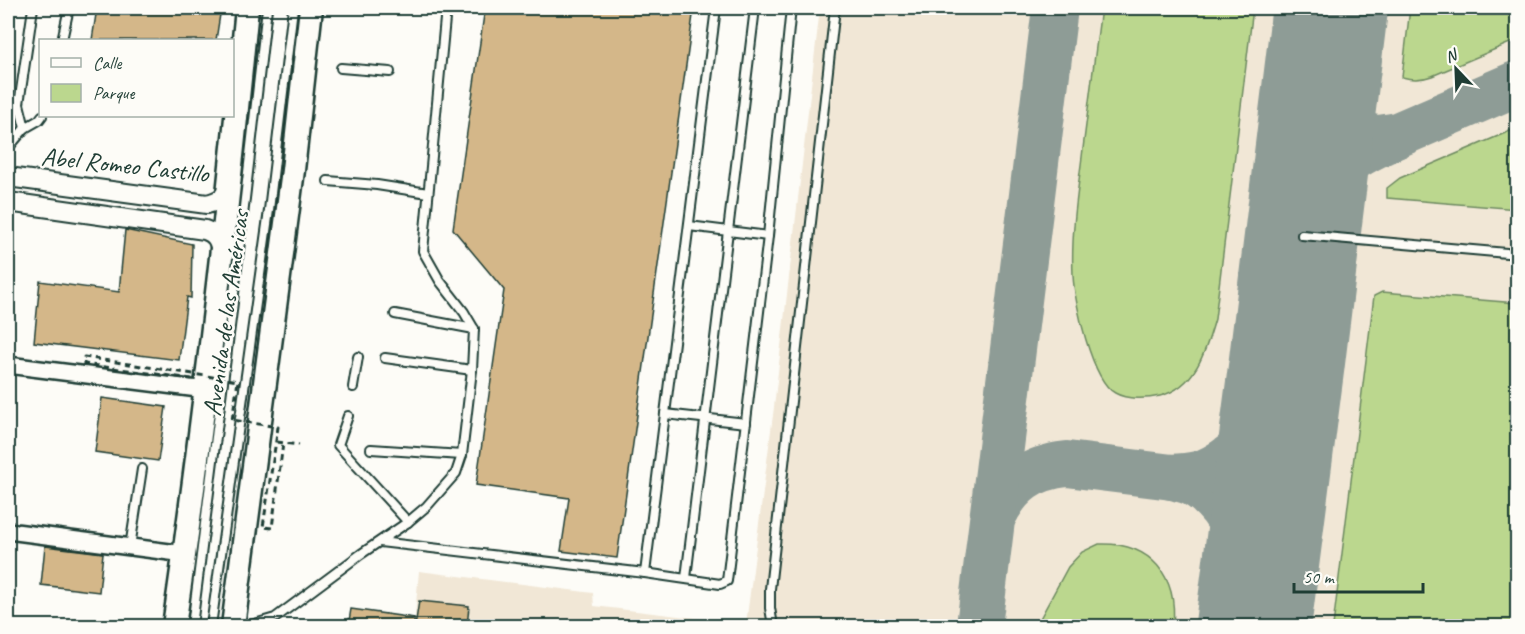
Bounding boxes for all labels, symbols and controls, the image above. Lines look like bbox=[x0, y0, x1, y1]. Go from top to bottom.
legend bbox=[39, 39, 234, 117]
north arrow bbox=[1426, 39, 1486, 99]
text: N bbox=[1442, 44, 1462, 67]
text: Calle bbox=[93, 52, 122, 74]
text: Parque bbox=[93, 82, 135, 104]
street label: Abel Romeo Castillo bbox=[40, 140, 212, 190]
street label: Avenida de las Américas bbox=[195, 206, 257, 418]
scale bar bbox=[1294, 556, 1423, 594]
text: 50 m bbox=[1303, 566, 1336, 588]

